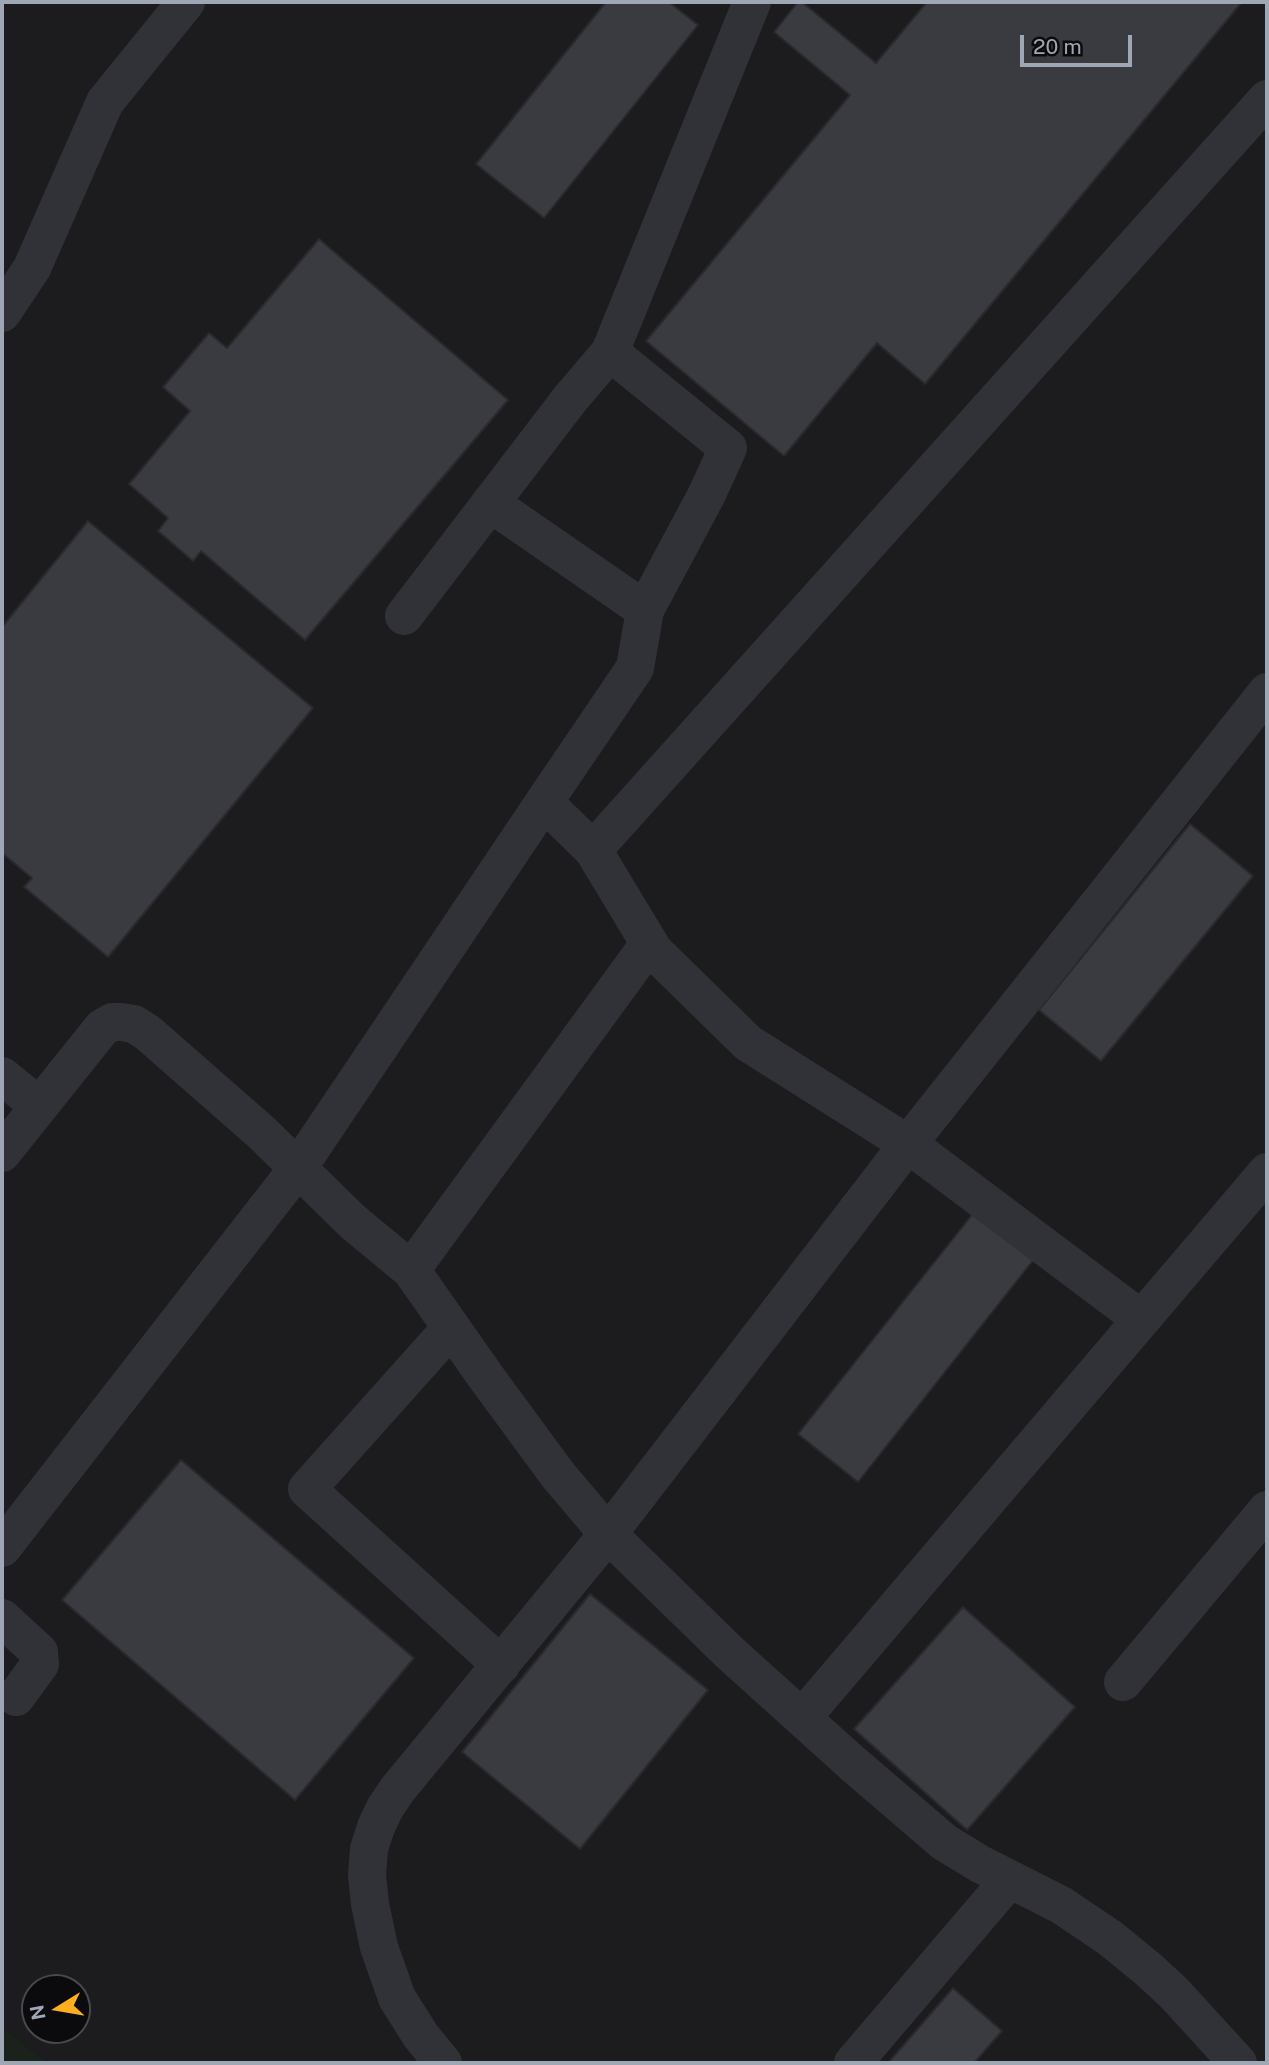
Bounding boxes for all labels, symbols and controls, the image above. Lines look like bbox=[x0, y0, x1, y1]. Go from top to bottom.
scale bar bbox=[1024, 21, 1136, 65]
text: 20 m bbox=[1033, 34, 1082, 59]
north arrow bbox=[21, 1974, 91, 2044]
text: N bbox=[25, 2003, 50, 2022]

